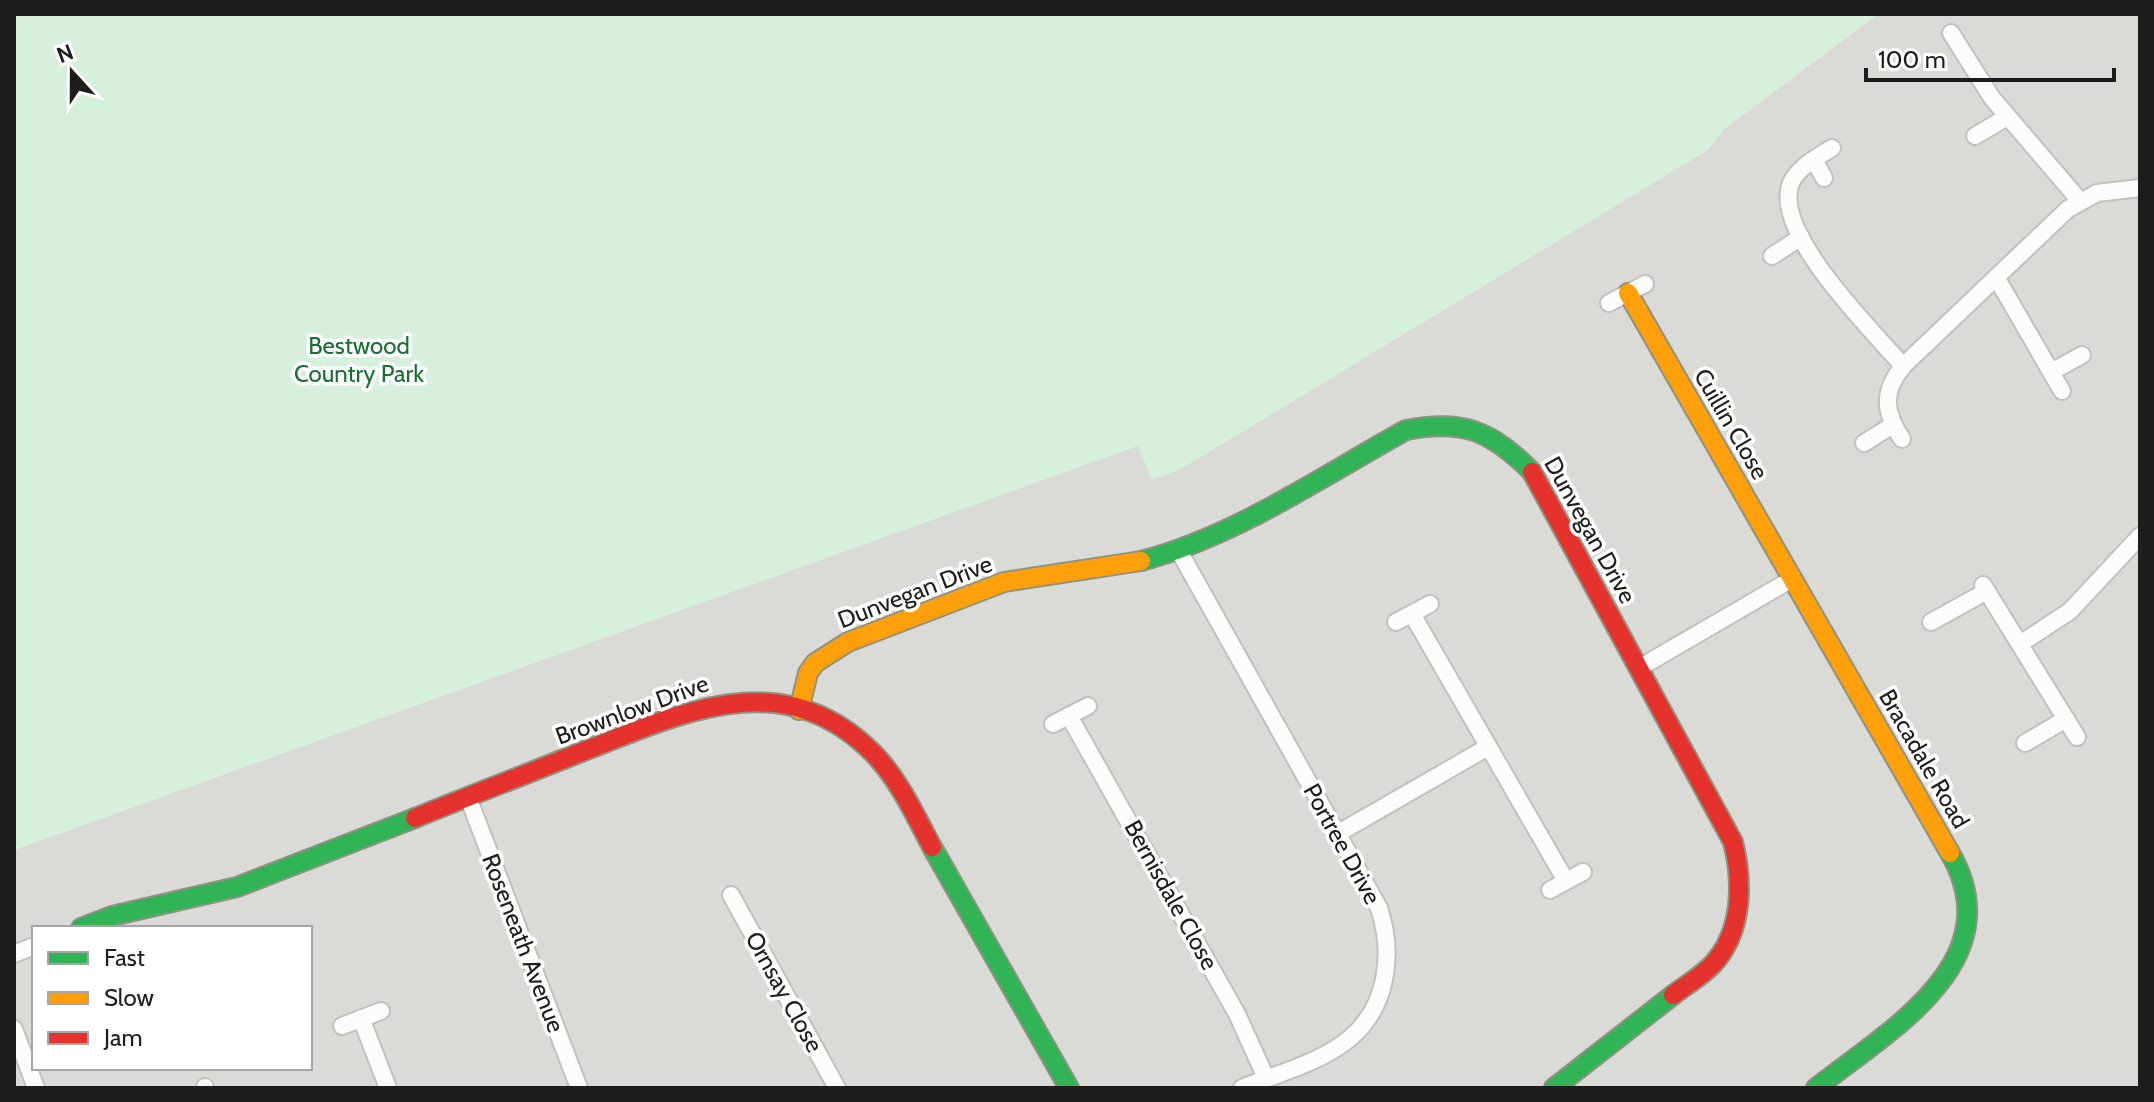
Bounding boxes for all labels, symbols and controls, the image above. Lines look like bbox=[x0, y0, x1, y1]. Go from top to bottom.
north arrow bbox=[32, 32, 112, 112]
scale bar bbox=[1866, 32, 2114, 82]
text: N bbox=[53, 38, 77, 69]
text: 100 m bbox=[1878, 45, 1946, 74]
park label: Bestwood Country Park bbox=[294, 331, 424, 388]
street label: Cuillin Close bbox=[1688, 363, 1775, 484]
street label: Dunvegan Drive bbox=[1538, 451, 1643, 608]
street label: Dunvegan Drive bbox=[834, 549, 996, 634]
street label: Brownlow Drive bbox=[551, 668, 712, 751]
street label: Bracadale Road bbox=[1873, 684, 1976, 833]
street label: Portree Drive bbox=[1297, 778, 1387, 909]
street label: Bernisdale Close bbox=[1118, 815, 1224, 975]
street label: Roseneath Avenue bbox=[476, 849, 571, 1036]
legend bbox=[32, 926, 312, 1070]
street label: Ornsay Close bbox=[739, 926, 829, 1057]
text: Fast bbox=[104, 943, 145, 972]
text: Slow bbox=[104, 983, 154, 1012]
text: Jam bbox=[103, 1023, 142, 1052]

